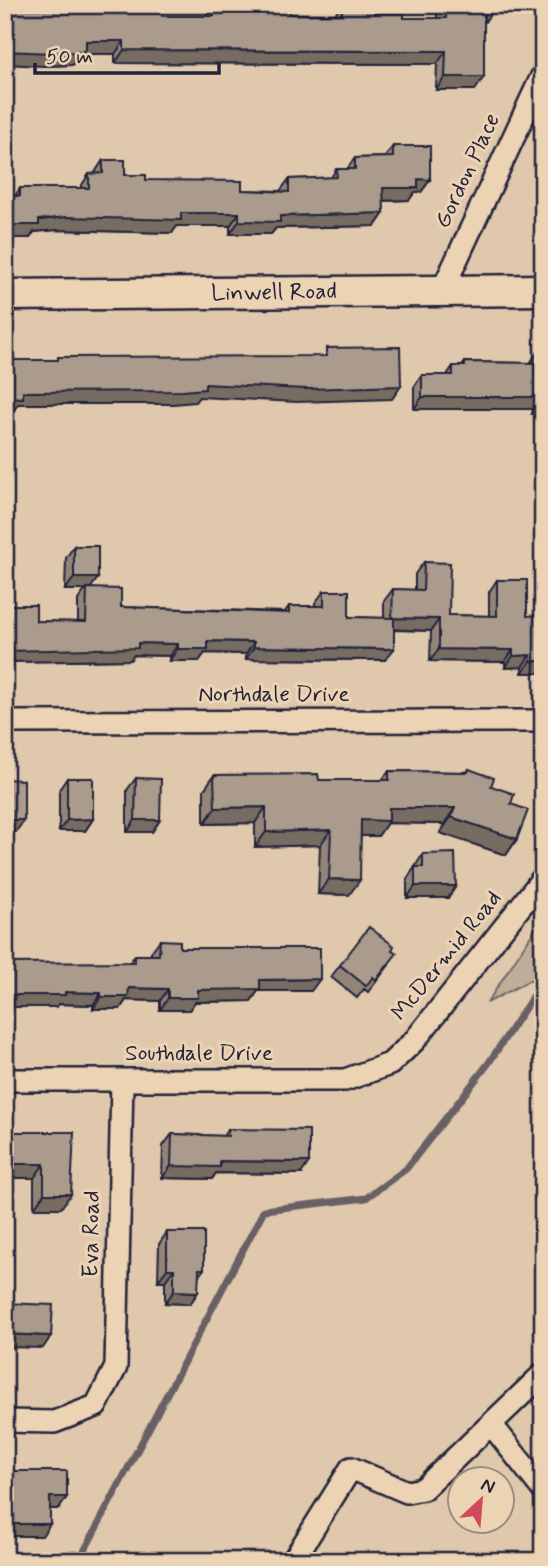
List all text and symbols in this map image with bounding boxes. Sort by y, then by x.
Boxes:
scale bar [35,32,219,76]
text: 50 m [46,43,93,71]
street label: Gordon Place [428,109,508,233]
street label: Linwell Road [211,277,337,309]
street label: Northdale Drive [198,680,350,710]
street label: McDermid Road [385,885,509,1027]
street label: Southdale Drive [125,1039,273,1069]
street label: Eva Road [76,1190,108,1278]
north arrow [447,1464,516,1534]
text: N [477,1472,499,1500]

